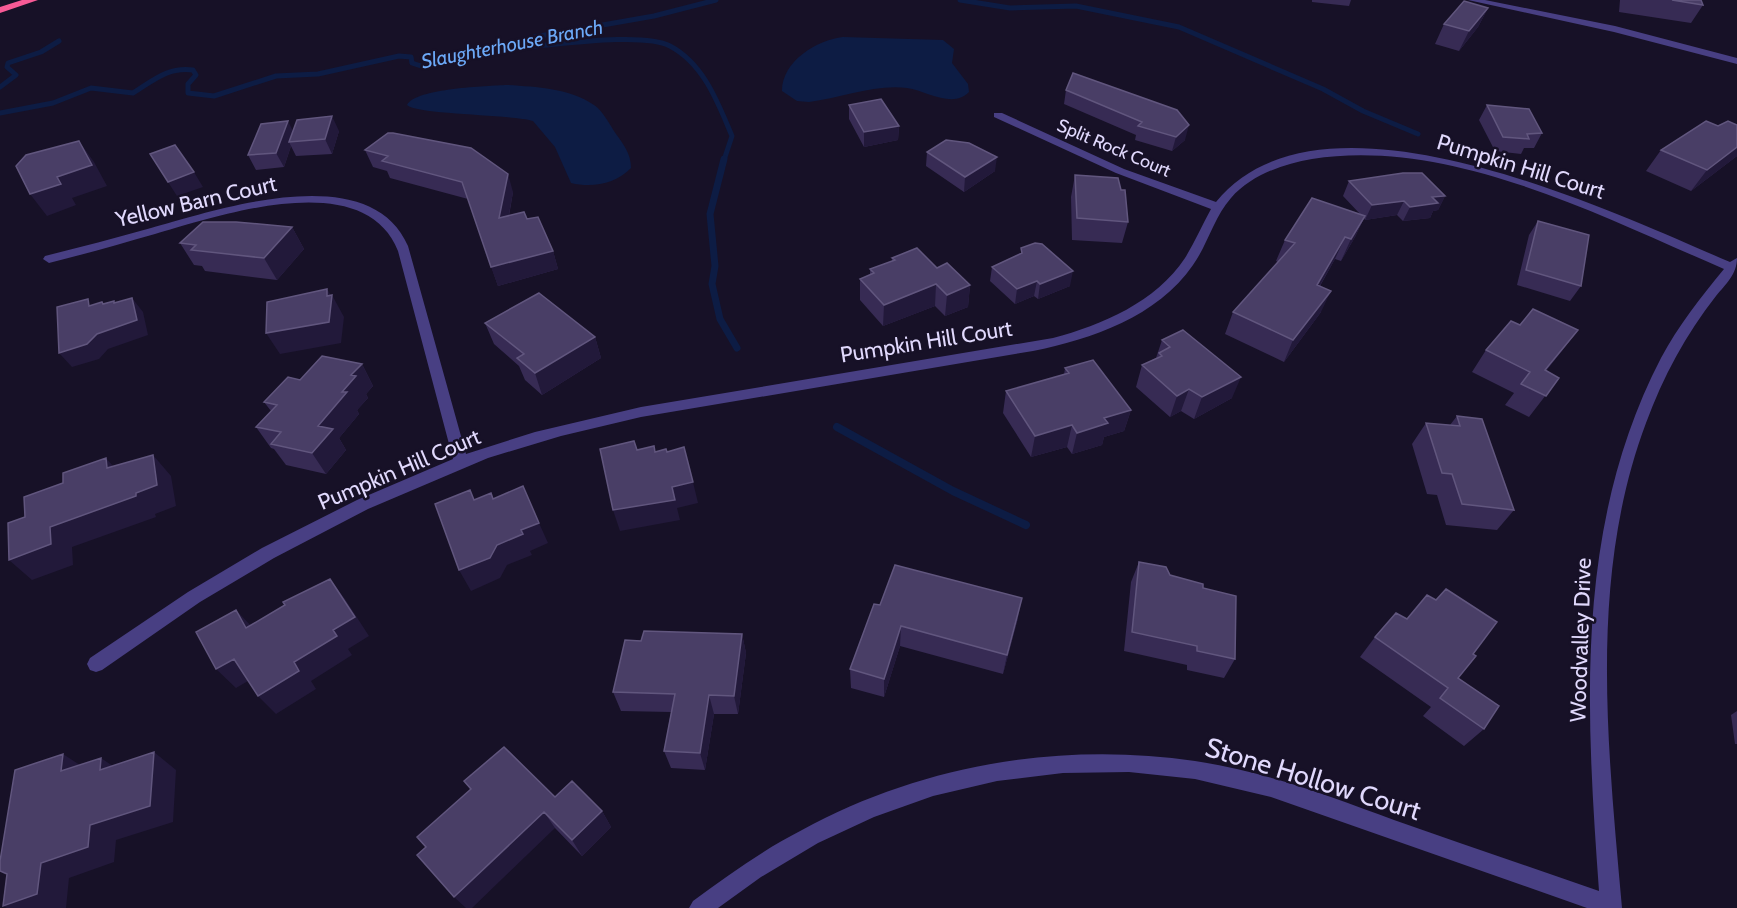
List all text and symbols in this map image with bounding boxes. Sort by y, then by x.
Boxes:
water label: Slaughterhouse Branch [419,15,605,73]
street label: Split Rock Court [1054,114,1174,182]
street label: Pumpkin Hill Court [1434,128,1608,205]
street label: Yellow Barn Court [112,170,280,233]
street label: Pumpkin Hill Court [838,314,1015,368]
street label: Pumpkin Hill Court [314,423,485,516]
street label: Woodvalley Drive [1564,557,1597,723]
street label: Stone Hollow Court [1201,730,1425,827]

